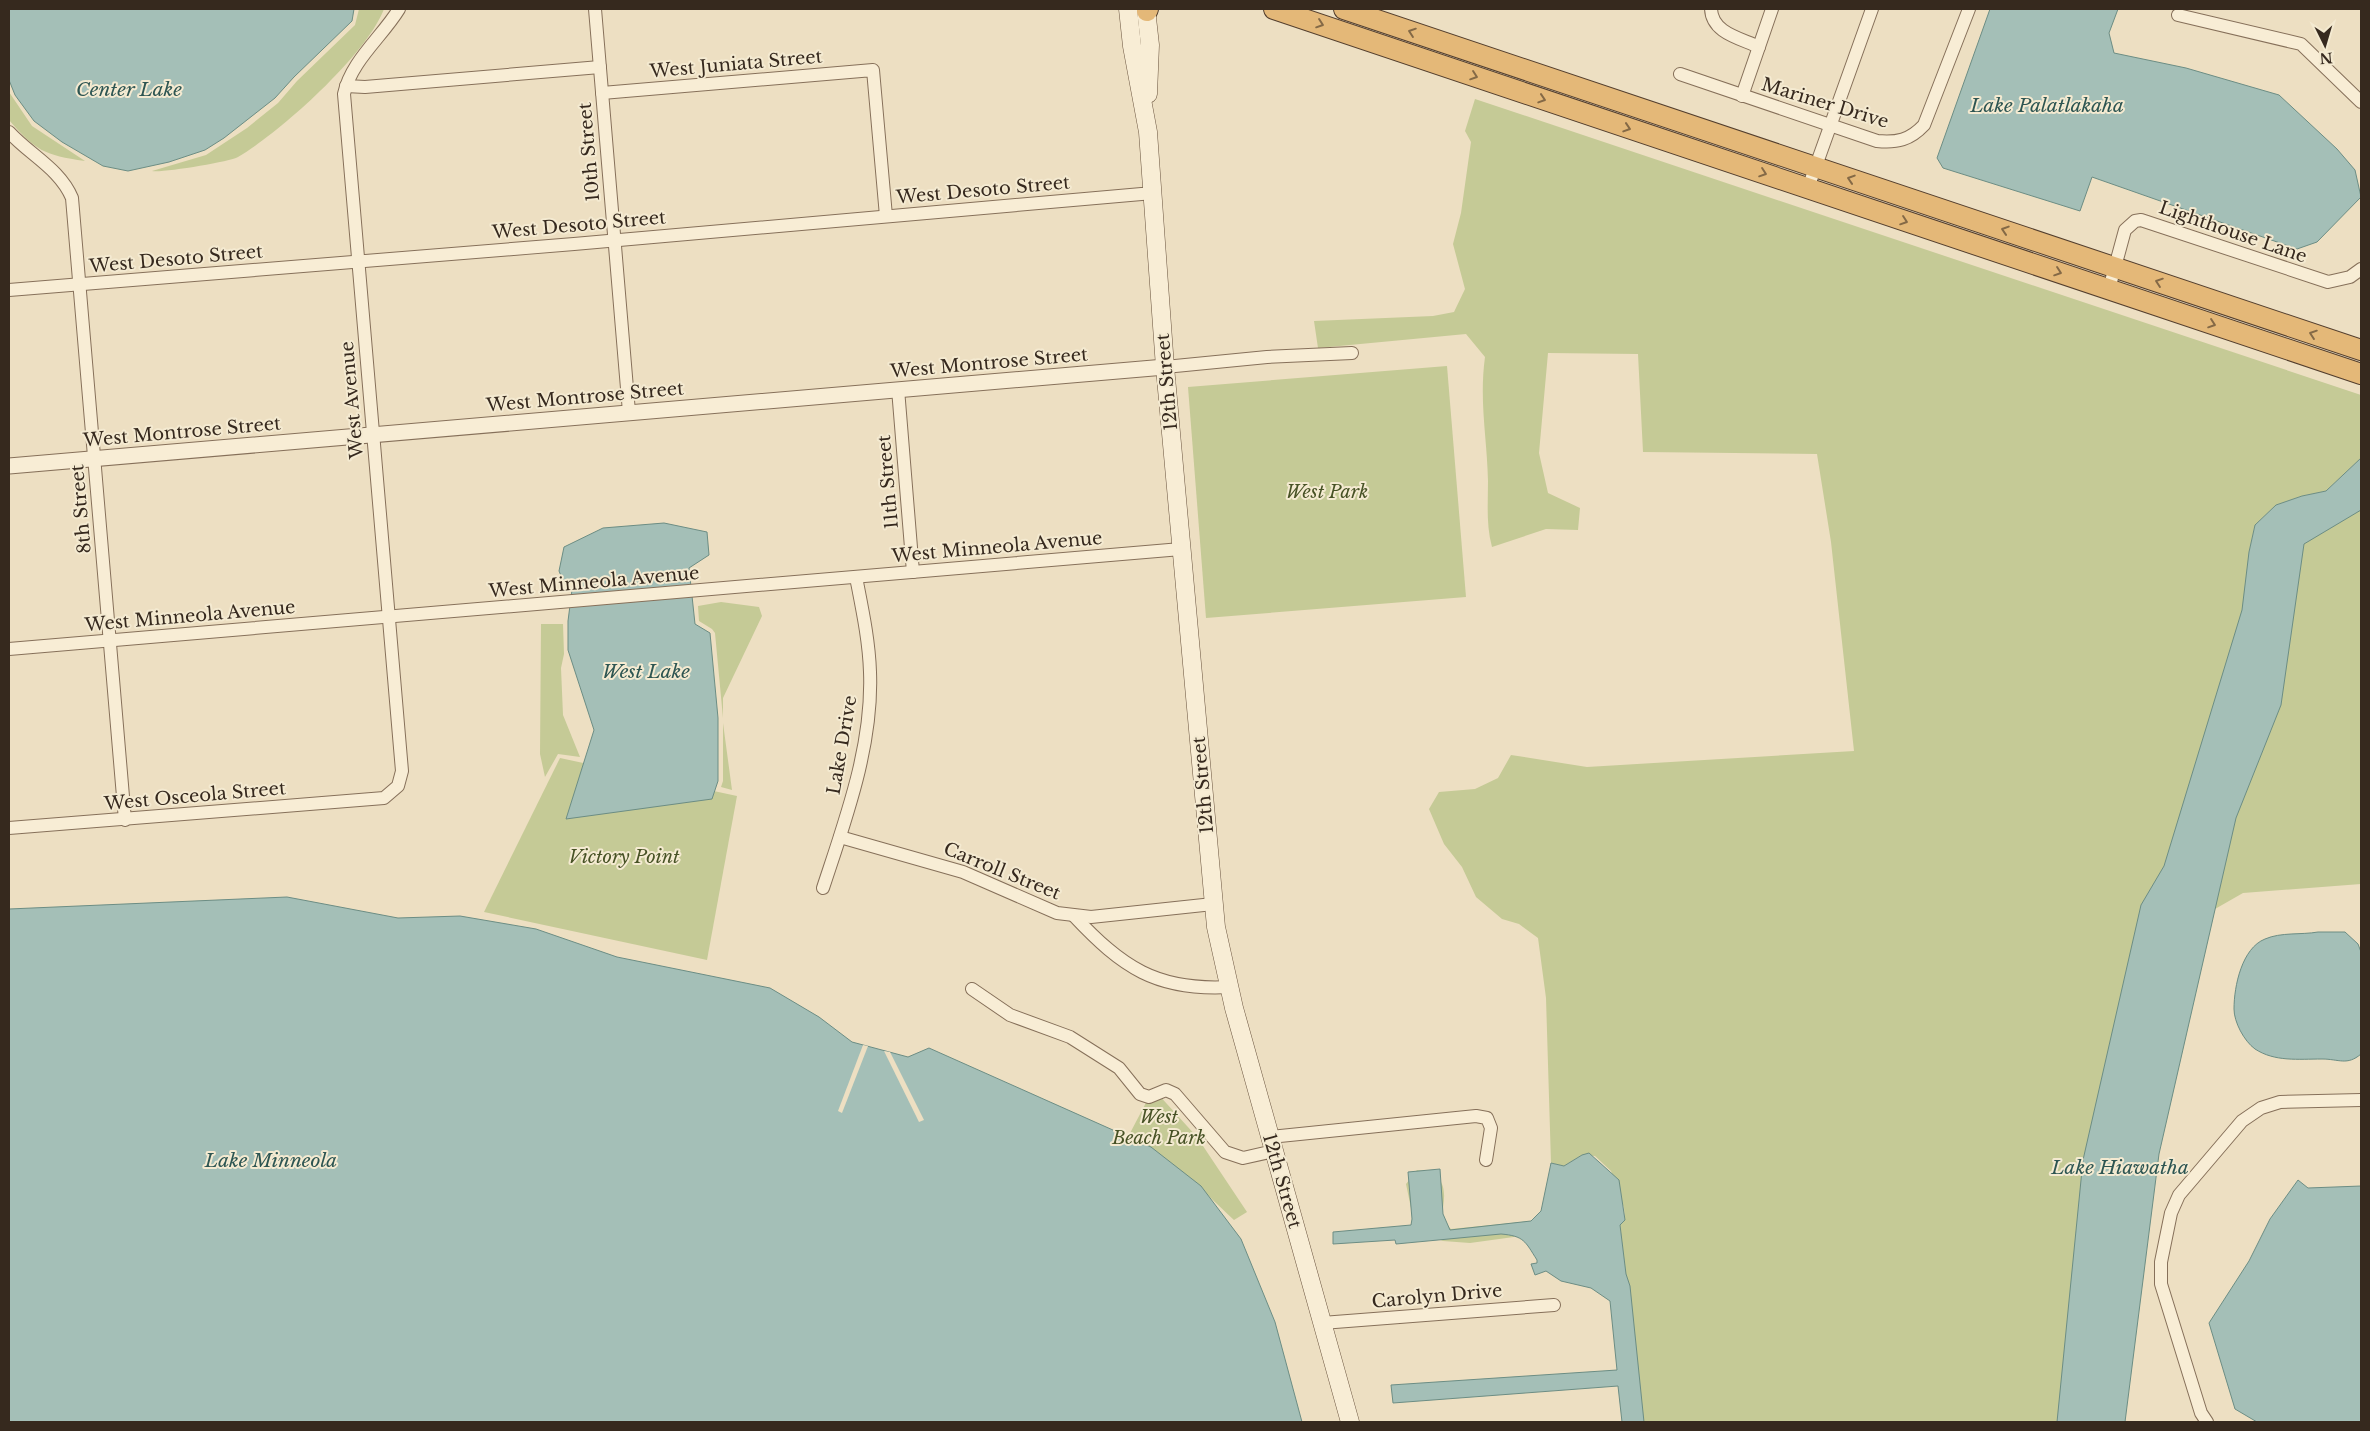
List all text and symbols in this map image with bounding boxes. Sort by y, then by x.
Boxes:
one-way arrow [1315,19,1324,29]
north arrow [2300,20,2350,70]
one-way arrow [1409,27,1417,37]
street label: West Juniata Street [648,45,824,83]
text: N [2319,48,2333,67]
one-way arrow [1469,71,1477,81]
street label: Mariner Drive [1759,73,1891,133]
water label: Center Lake [76,78,182,101]
one-way arrow [1537,93,1546,103]
water label: Lake Palatlakaha [1969,94,2124,117]
street label: 10th Street [574,101,604,202]
one-way arrow [1622,122,1631,132]
one-way arrow [1758,168,1767,178]
street label: West Desoto Street [894,171,1071,209]
one-way arrow [1848,175,1856,185]
street label: Lighthouse Lane [2156,196,2310,268]
street label: West Desoto Street [490,206,667,244]
one-way arrow [1900,215,1908,225]
one-way arrow [2002,226,2010,236]
street label: West Desoto Street [87,240,264,278]
one-way arrow [2054,266,2062,276]
one-way arrow [2156,278,2164,288]
one-way arrow [2208,318,2216,328]
one-way arrow [2310,330,2318,340]
street label: 12th Street [1152,332,1182,432]
street label: West Avenue [336,340,368,461]
street label: West Montrose Street [888,343,1089,383]
street label: West Montrose Street [484,377,685,417]
street label: West Montrose Street [81,412,282,452]
street label: 11th Street [873,434,903,530]
street label: 8th Street [66,463,96,554]
park label: West Park [1286,481,1368,503]
street label: West Minneola Avenue [890,527,1103,567]
street label: West Minneola Avenue [487,562,700,602]
street label: West Minneola Avenue [83,596,296,636]
water label: West Lake [602,660,690,683]
street label: Lake Drive [822,694,862,796]
street label: 12th Street [1188,735,1218,835]
street label: West Osceola Street [102,777,287,815]
street label: Carroll Street [940,838,1064,905]
park label: Victory Point [568,846,680,868]
park label: West Beach Park [1111,1106,1206,1149]
street label: 12th Street [1258,1131,1306,1231]
water label: Lake Minneola [204,1149,337,1172]
water label: Lake Hiawatha [2050,1156,2189,1179]
street label: Carolyn Drive [1371,1279,1503,1313]

